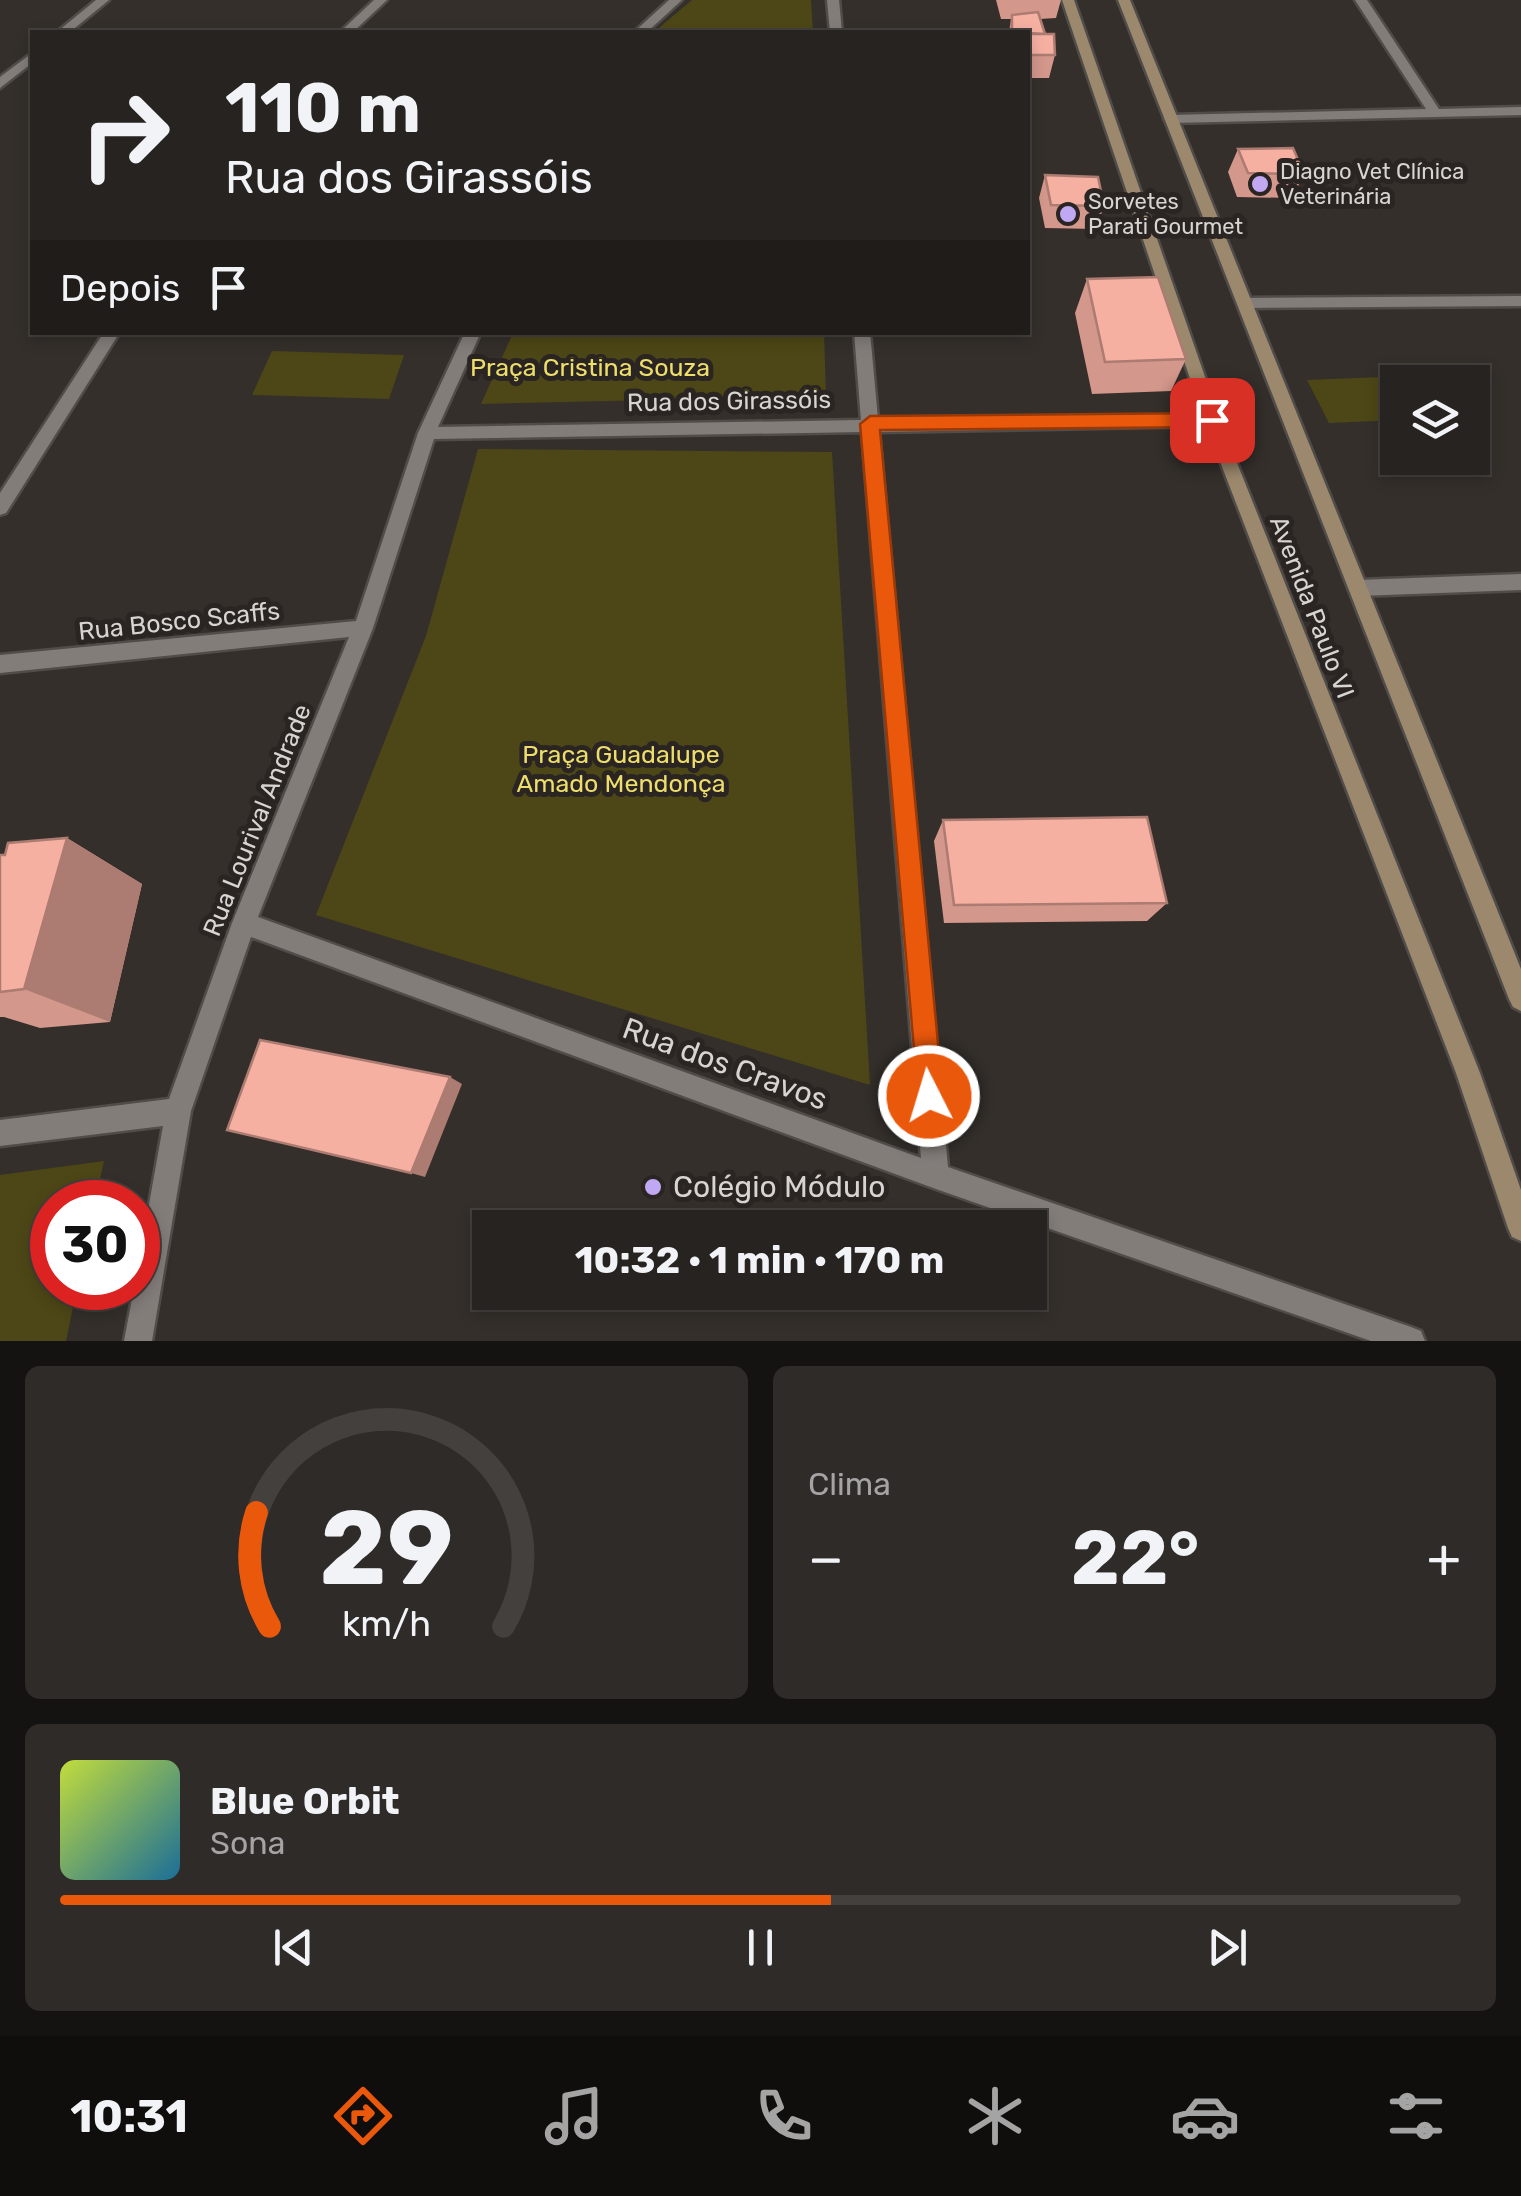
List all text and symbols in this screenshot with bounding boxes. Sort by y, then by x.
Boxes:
text: 110 m [225,67,421,150]
icon: right [60,70,190,200]
text: Rua dos Girassóis [225,151,593,204]
place label: Diagno Vet Clínica Veterinária [1280,158,1464,210]
marker: Diagno Vet Clínica Veterinária [1249,173,1271,195]
place label: Sorvetes Parati Gourmet [1088,188,1244,240]
marker: Sorvetes Parati Gourmet [1057,203,1079,225]
icon: arrive [201,260,256,315]
text: Depois [60,265,181,311]
park label: Praça Cristina Souza [470,353,710,382]
map controls [1380,365,1490,475]
button: layers [1380,365,1490,475]
pin [1170,378,1255,463]
street label: Rua dos Girassóis [627,385,831,417]
icon: arrive [1185,393,1240,448]
street label: Avenida Paulo VI [1264,512,1360,702]
street label: Rua Bosco Scaffs [77,596,281,646]
street label: Rua Lourival Andrade [197,700,317,940]
park label: Praça Guadalupe Amado Mendonça [516,740,726,798]
street label: Rua dos Cravos [618,1010,832,1118]
position arrow [877,1044,981,1148]
place label: Colégio Módulo [673,1169,886,1205]
marker: Colégio Módulo [642,1176,664,1198]
speed limit sign: 30 [30,1180,160,1310]
text: 10:32 · 1 min · 170 m [575,1237,944,1283]
text: Clima [808,1465,891,1503]
text: 29 [319,1487,454,1610]
text: 22° [1071,1514,1199,1603]
text: − [808,1526,844,1591]
text: + [1427,1526,1461,1591]
text: km/h [342,1603,431,1645]
text: Blue Orbit [210,1778,400,1824]
text: Sona [210,1824,285,1862]
icon: previous [266,1920,321,1975]
icon: pause [733,1920,788,1975]
icon: next [1200,1920,1255,1975]
icon: directions [328,2081,398,2151]
icon: music [539,2081,609,2151]
icon: phone [749,2081,819,2151]
icon: climate [960,2081,1030,2151]
icon: car [1170,2081,1240,2151]
icon: filters [1381,2081,1451,2151]
text: 10:31 [70,2090,188,2143]

